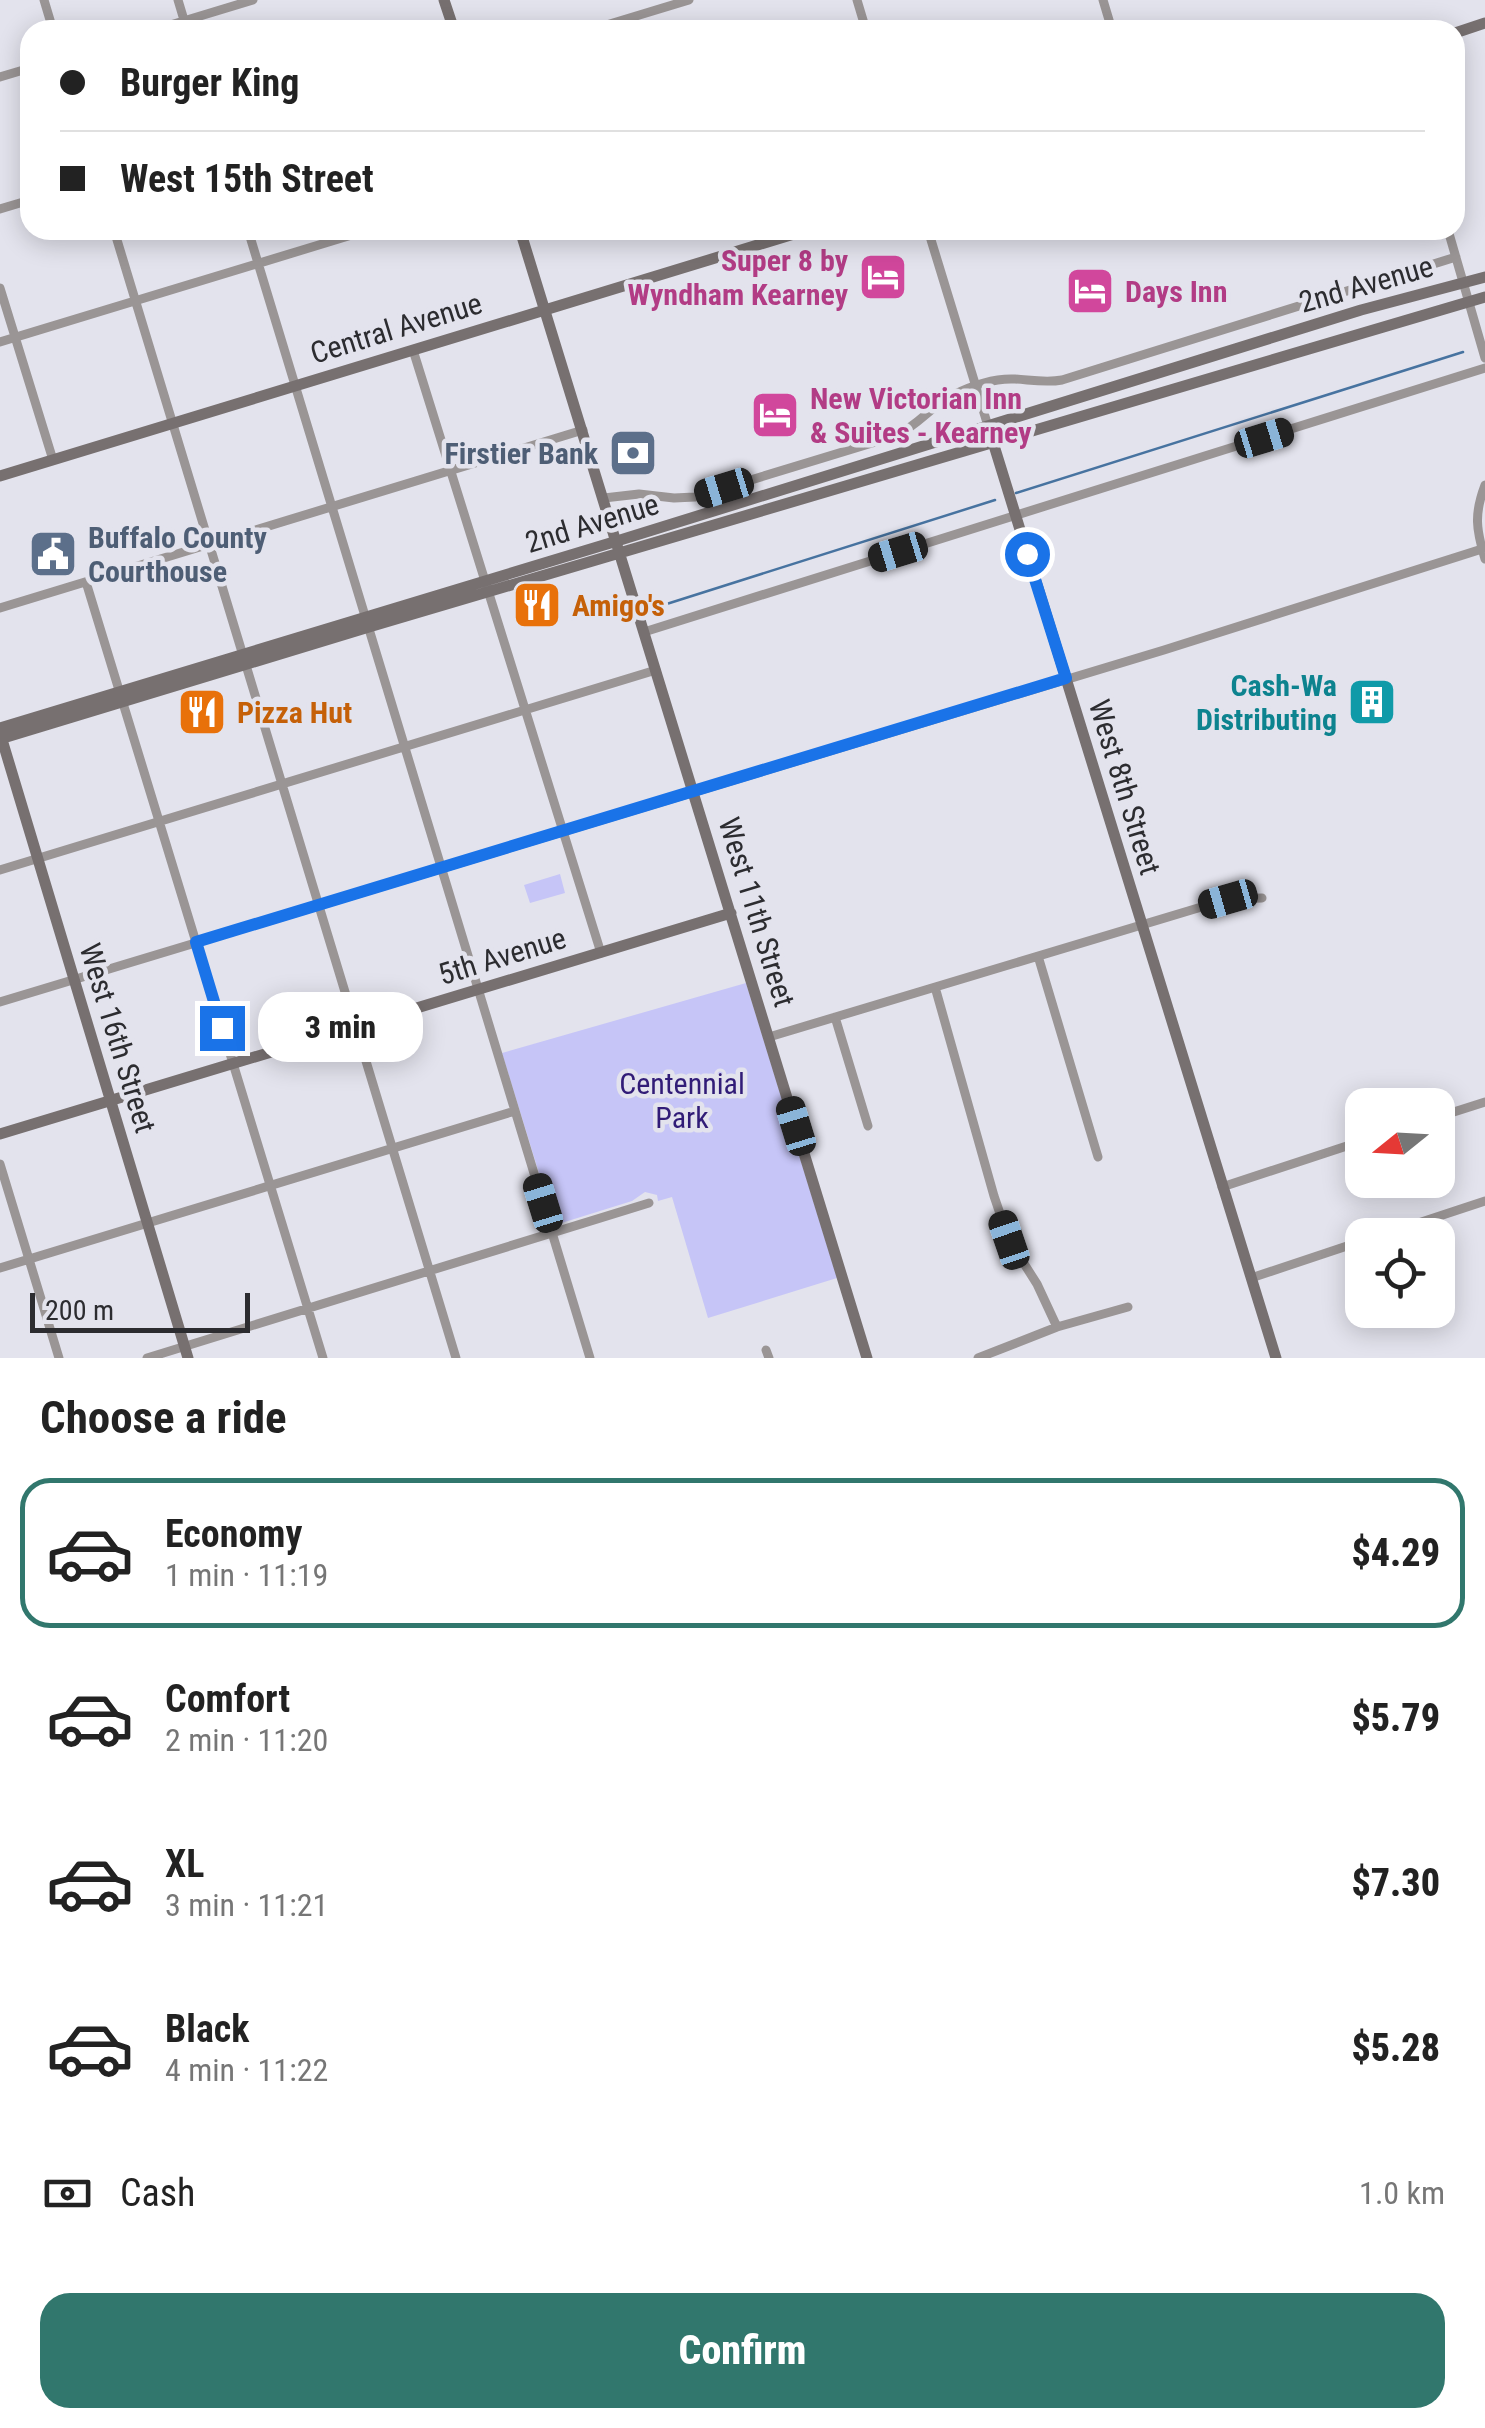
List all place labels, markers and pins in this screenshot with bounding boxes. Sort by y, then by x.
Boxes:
place label: Super 8 by Wyndham Kearney [628,243,849,312]
hotel icon: Super 8 by Wyndham Kearney [857,251,909,303]
hotel icon: Days Inn [1064,265,1116,317]
place label: Days Inn [1125,274,1227,309]
place label: New Victorian Inn & Suites - Kearney [810,381,1032,450]
hotel icon: New Victorian Inn & Suites - Kearney [749,389,801,441]
bank icon: Firstier Bank [607,427,659,479]
place label: Firstier Bank [445,436,599,471]
place label: Buffalo County Courthouse [88,520,268,589]
public building icon: Buffalo County Courthouse [27,528,79,580]
restaurant icon: Amigo's [511,579,563,631]
place label: Amigo's [572,588,665,623]
place label: Cash-Wa Distributing [1196,668,1337,737]
building icon: Cash-Wa Distributing [1346,676,1398,728]
restaurant icon: Pizza Hut [176,686,228,738]
place label: Pizza Hut [237,695,352,730]

